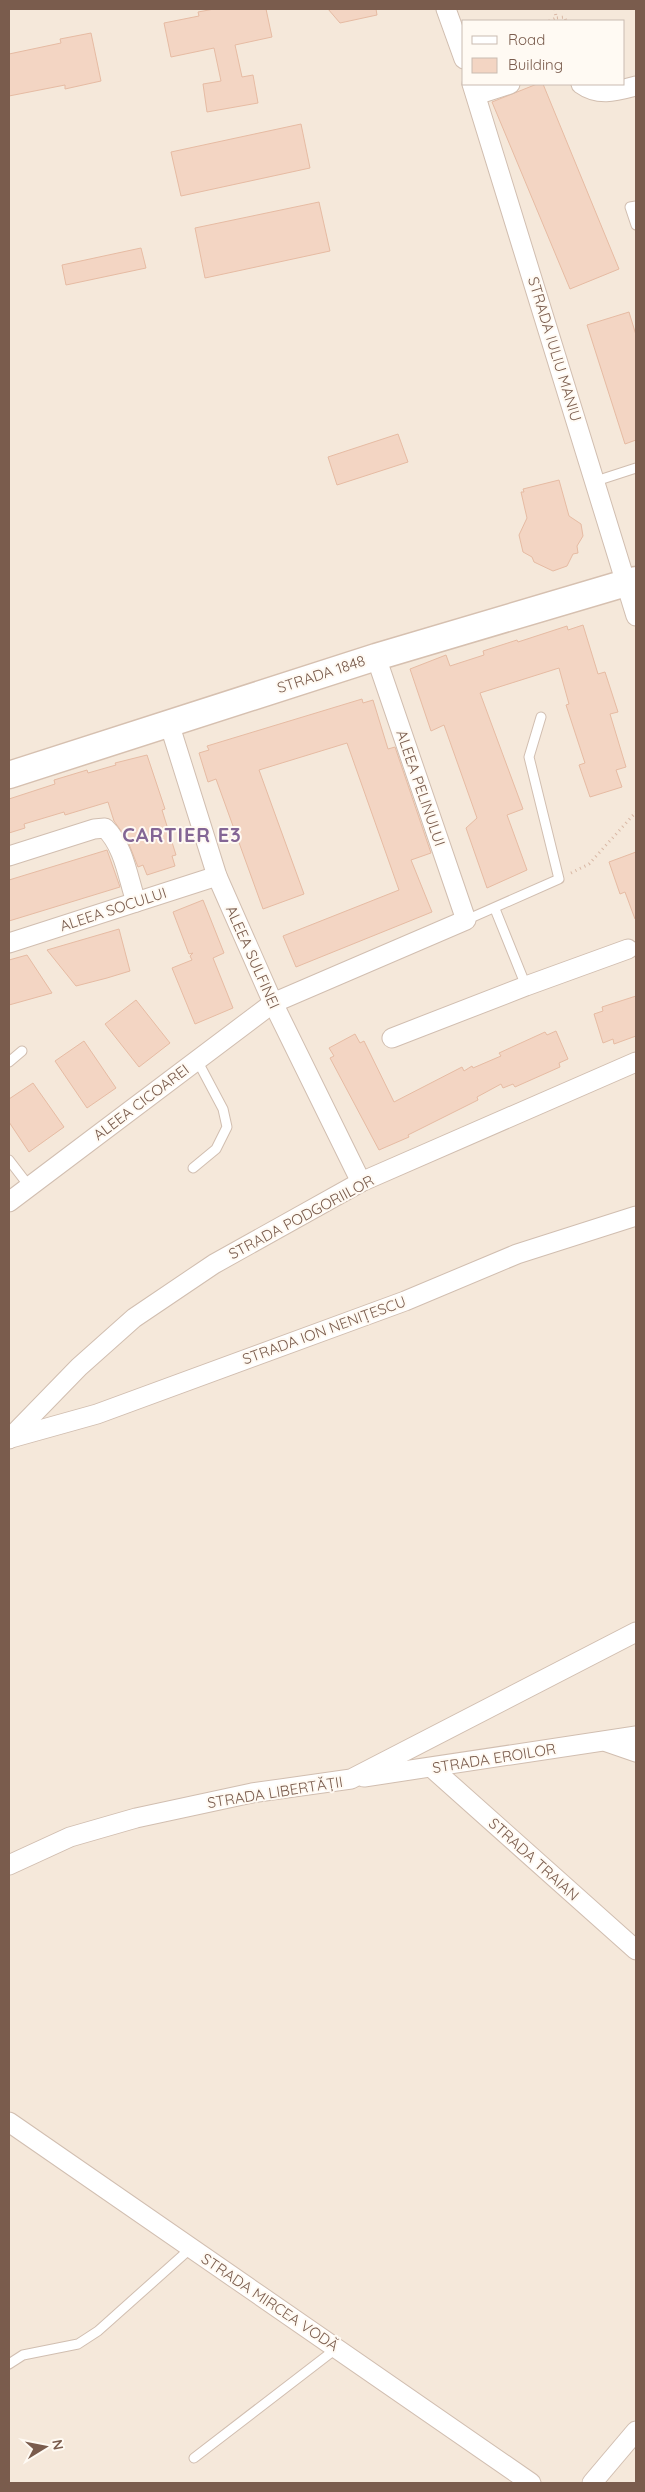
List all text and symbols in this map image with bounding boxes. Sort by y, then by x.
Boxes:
legend [462,20,625,85]
text: Road [508,30,545,49]
text: Building [508,55,563,74]
street label: STRADA IULIU MANIU [524,274,586,424]
street label: STRADA 1848 [275,651,367,697]
street label: ALEEA PELINULUI [392,727,450,849]
district label: CARTIER E3 [122,822,242,847]
street label: ALEEA SOCULUI [57,883,169,935]
street label: ALEEA SULFINEI [222,902,284,1012]
street label: ALEEA CICOAREI [89,1060,193,1144]
street label: STRADA PODGORIILOR [225,1171,377,1263]
street label: STRADA ION NENIȚESCU [240,1292,408,1368]
street label: STRADA EROILOR [431,1739,557,1777]
street label: STRADA LIBERTĂȚII [206,1772,344,1812]
street label: STRADA TRAIAN [485,1813,583,1905]
street label: STRADA MIRCEA VODĂ [198,2249,343,2355]
north arrow [20,2422,70,2472]
text: N [48,2438,68,2451]

